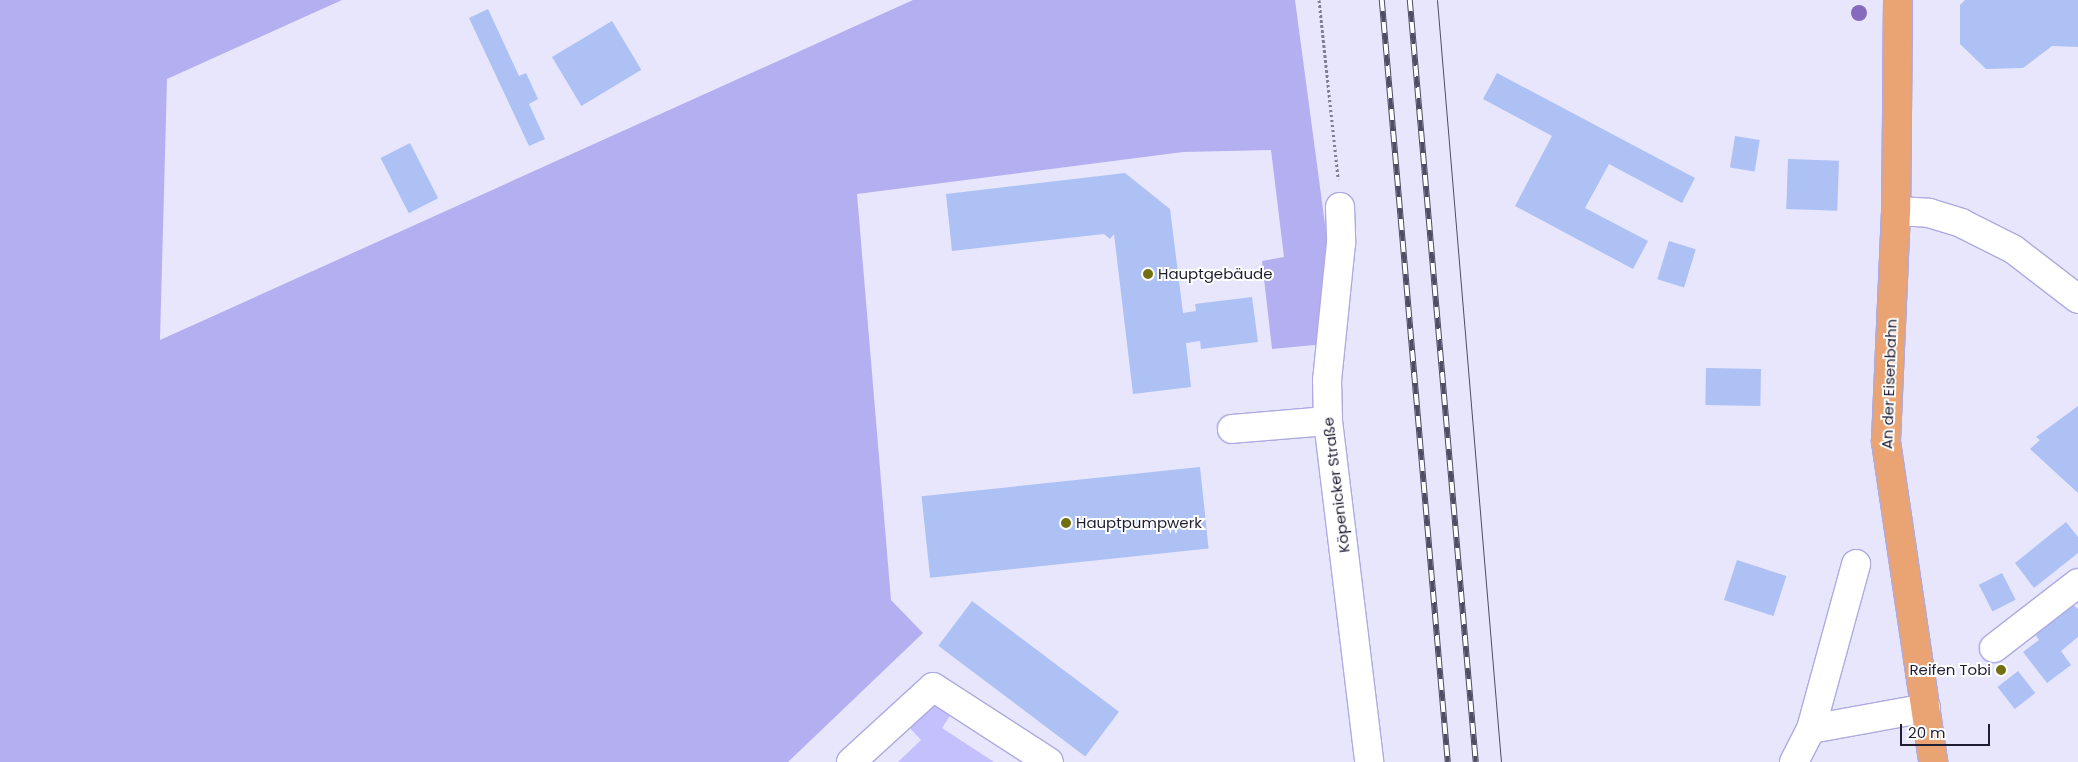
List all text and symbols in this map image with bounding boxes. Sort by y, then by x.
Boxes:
place label: Hauptgebäude [1158,265,1272,283]
marker: Hauptgebäude [1142,268,1154,280]
street label: An der Eisenbahn [1878,319,1900,449]
street label: Köpenicker Straße [1319,416,1353,554]
place label: Hauptpumpwerk [1076,514,1202,532]
marker: Hauptpumpwerk [1060,517,1072,529]
place label: Reifen Tobi [1910,661,1991,679]
marker: Reifen Tobi [1995,664,2007,676]
scale bar [1903,714,1993,746]
text: 20 m [1908,722,1946,743]

